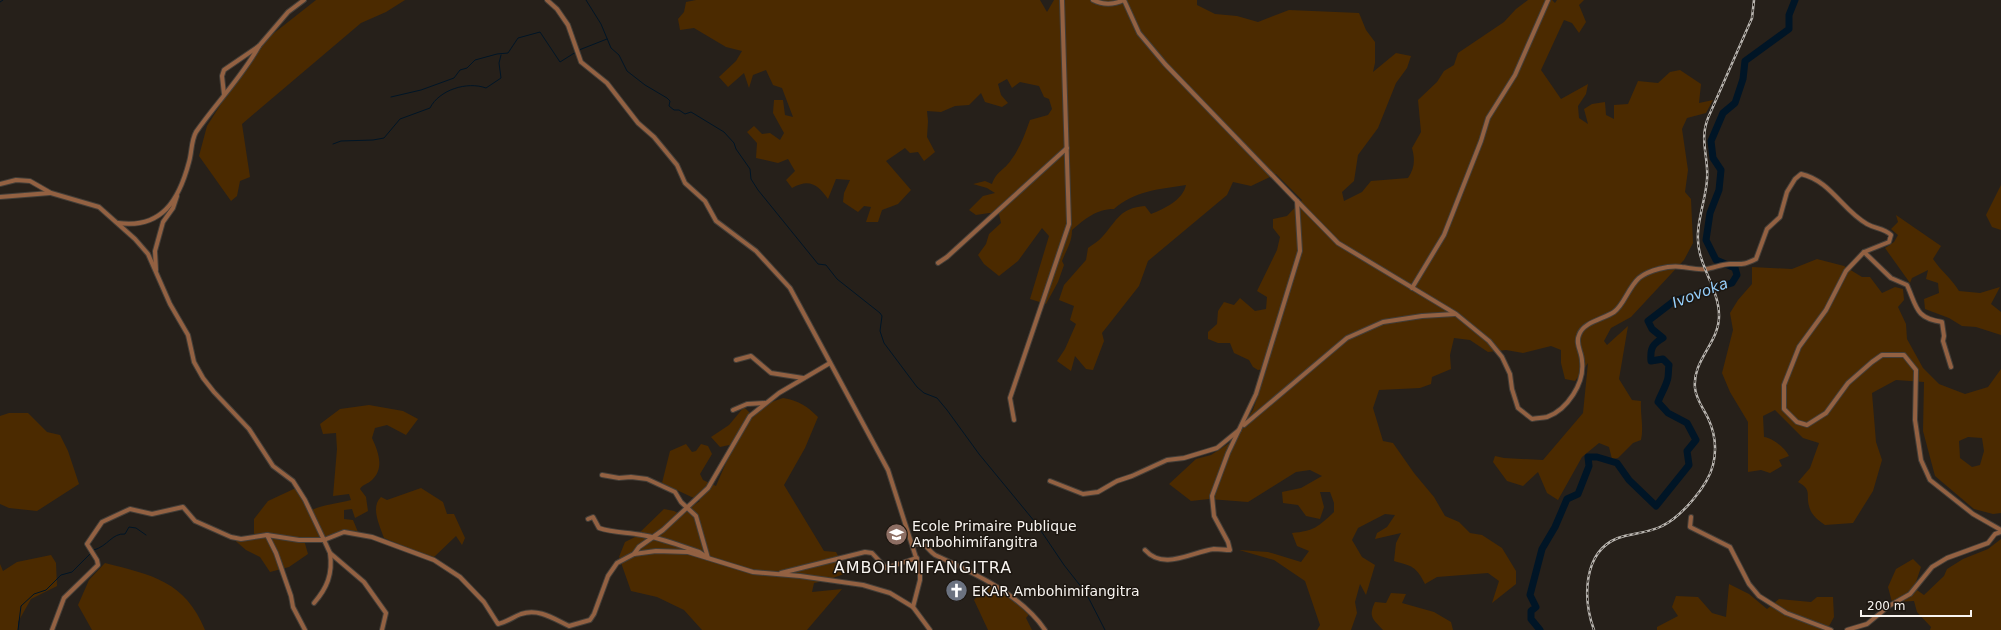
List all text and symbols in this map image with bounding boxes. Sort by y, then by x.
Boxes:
water label: Ivovoka [1670,274,1730,312]
place label: Ecole Primaire Publique Ambohimifangitra [912,518,1077,550]
school or university icon: Ecole Primaire Publique Ambohimifangitra [884,521,910,547]
district label: AMBOHIMIFANGITRA [834,558,1012,577]
church icon: EKAR Ambohimifangitra [943,578,969,604]
place label: EKAR Ambohimifangitra [972,583,1139,599]
scale bar [1861,592,1971,618]
text: 200 m [1867,599,1905,613]

